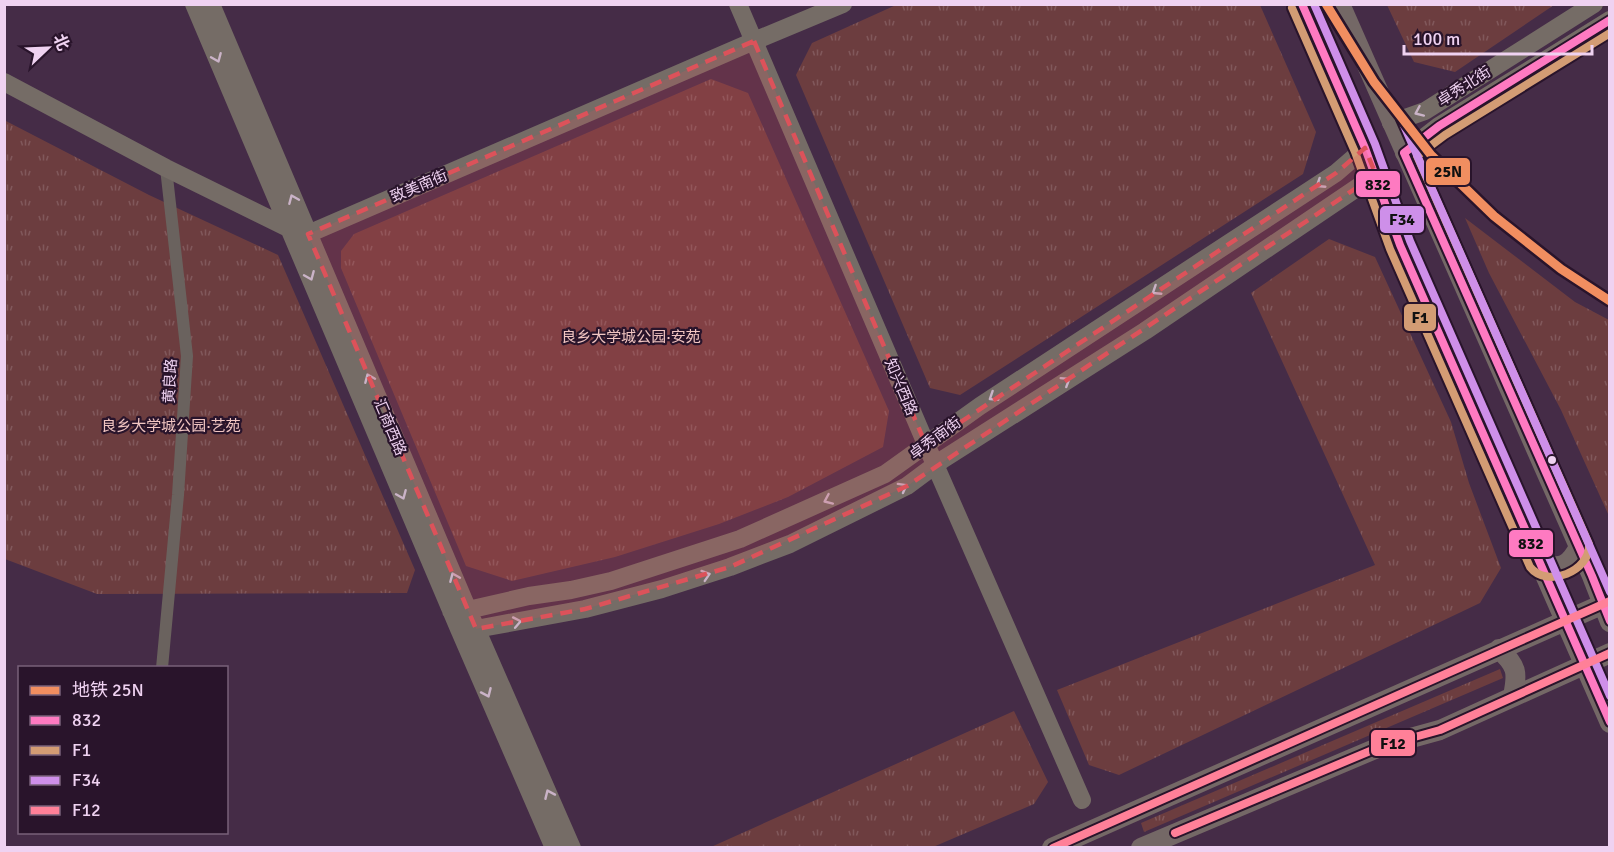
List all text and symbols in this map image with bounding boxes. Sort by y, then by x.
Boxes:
north arrow [18,18,78,78]
scale bar [1404,18,1592,56]
text: 100 m [1413,28,1460,50]
text: 北 [49,31,73,54]
one-way arrow [210,52,222,63]
street label: 卓秀北街 [1434,62,1494,110]
one-way arrow [1415,105,1426,117]
line badge: 25N [1425,157,1471,186]
text: 25N [1434,162,1462,182]
street label: 致美南街 [388,166,450,206]
line badge: 832 [1355,170,1401,198]
text: 832 [1365,175,1391,195]
one-way arrow [1316,177,1326,189]
one-way arrow [288,194,300,205]
line badge: F34 [1379,205,1425,234]
text: F34 [1389,210,1415,230]
one-way arrow [303,270,315,281]
one-way arrow [1152,284,1163,295]
line badge: F1 [1403,303,1437,332]
text: F1 [1411,308,1429,328]
park label: 良乡大学城公园·安苑 [561,328,701,346]
street label: 知兴西路 [881,356,921,418]
street label: 黄良路 [160,358,180,404]
one-way arrow [364,373,376,384]
one-way arrow [1060,376,1070,388]
one-way arrow [989,390,999,402]
street label: 汇商西路 [370,396,410,458]
street label: 卓秀南街 [905,413,965,463]
park label: 良乡大学城公园·艺苑 [101,417,241,435]
unlabelled marker [1546,454,1558,466]
one-way arrow [897,483,907,494]
one-way arrow [395,488,407,499]
one-way arrow [823,492,834,504]
line badge: 832 [1508,529,1554,558]
text: 832 [1518,534,1544,554]
one-way arrow [700,570,711,582]
one-way arrow [449,572,461,583]
one-way arrow [512,616,521,628]
legend [18,666,228,834]
text: 地铁 25N [72,679,144,701]
one-way arrow [480,687,492,698]
text: 832 [72,709,101,731]
line badge: F12 [1370,729,1416,757]
text: F12 [1380,734,1406,754]
text: F1 [72,739,91,761]
text: F34 [72,769,101,791]
one-way arrow [544,789,556,800]
text: F12 [72,799,101,821]

